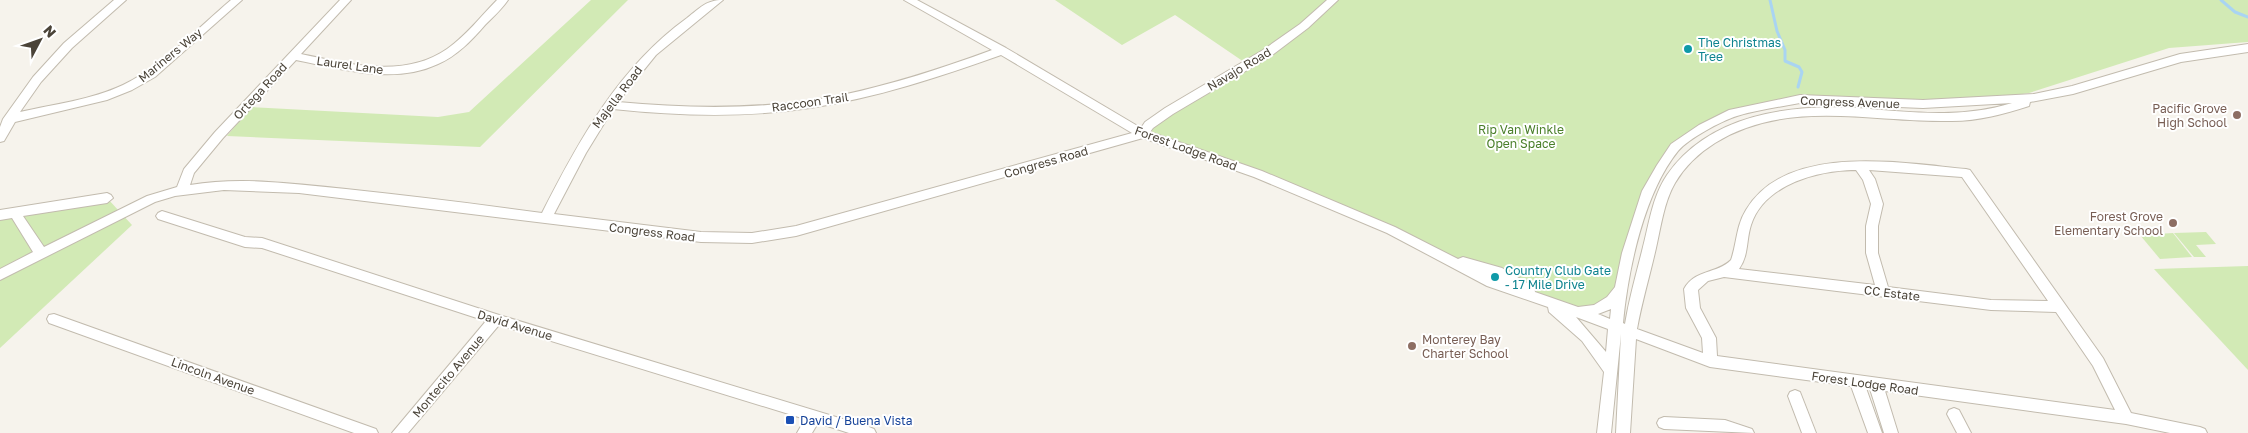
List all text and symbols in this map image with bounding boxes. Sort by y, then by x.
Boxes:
north arrow [15,15,65,65]
text: N [40,22,60,41]
street label: Mariners Way [135,25,205,85]
place label: The Christmas Tree [1698,35,1781,64]
marker: The Christmas Tree [1682,43,1694,55]
street label: Navajo Road [1204,44,1274,94]
street label: Laurel Lane [316,53,384,77]
street label: Ortega Road [230,60,290,122]
street label: Majella Road [589,63,645,131]
street label: Raccoon Trail [771,89,850,115]
street label: Congress Avenue [1800,93,1900,111]
place label: Pacific Grove High School [2152,101,2227,130]
marker: Pacific Grove High School [2231,109,2243,121]
street label: Forest Lodge Road [1133,122,1239,174]
park label: Rip Van Winkle Open Space [1478,122,1564,151]
street label: Congress Road [1002,143,1090,181]
place label: Forest Grove Elementary School [2054,209,2163,238]
marker: Forest Grove Elementary School [2167,217,2179,229]
street label: Congress Road [608,219,696,245]
place label: Country Club Gate - 17 Mile Drive [1505,263,1611,292]
marker: Country Club Gate - 17 Mile Drive [1489,271,1501,283]
street label: CC Estate [1863,282,1921,304]
street label: David Avenue [476,306,554,344]
street label: Montecito Avenue [409,331,487,421]
place label: Monterey Bay Charter School [1422,332,1509,361]
marker: Monterey Bay Charter School [1406,340,1418,352]
street label: Lincoln Avenue [169,354,257,398]
street label: Forest Lodge Road [1811,368,1919,398]
place label: David / Buena Vista [800,413,913,428]
marker: David / Buena Vista [784,414,796,426]

